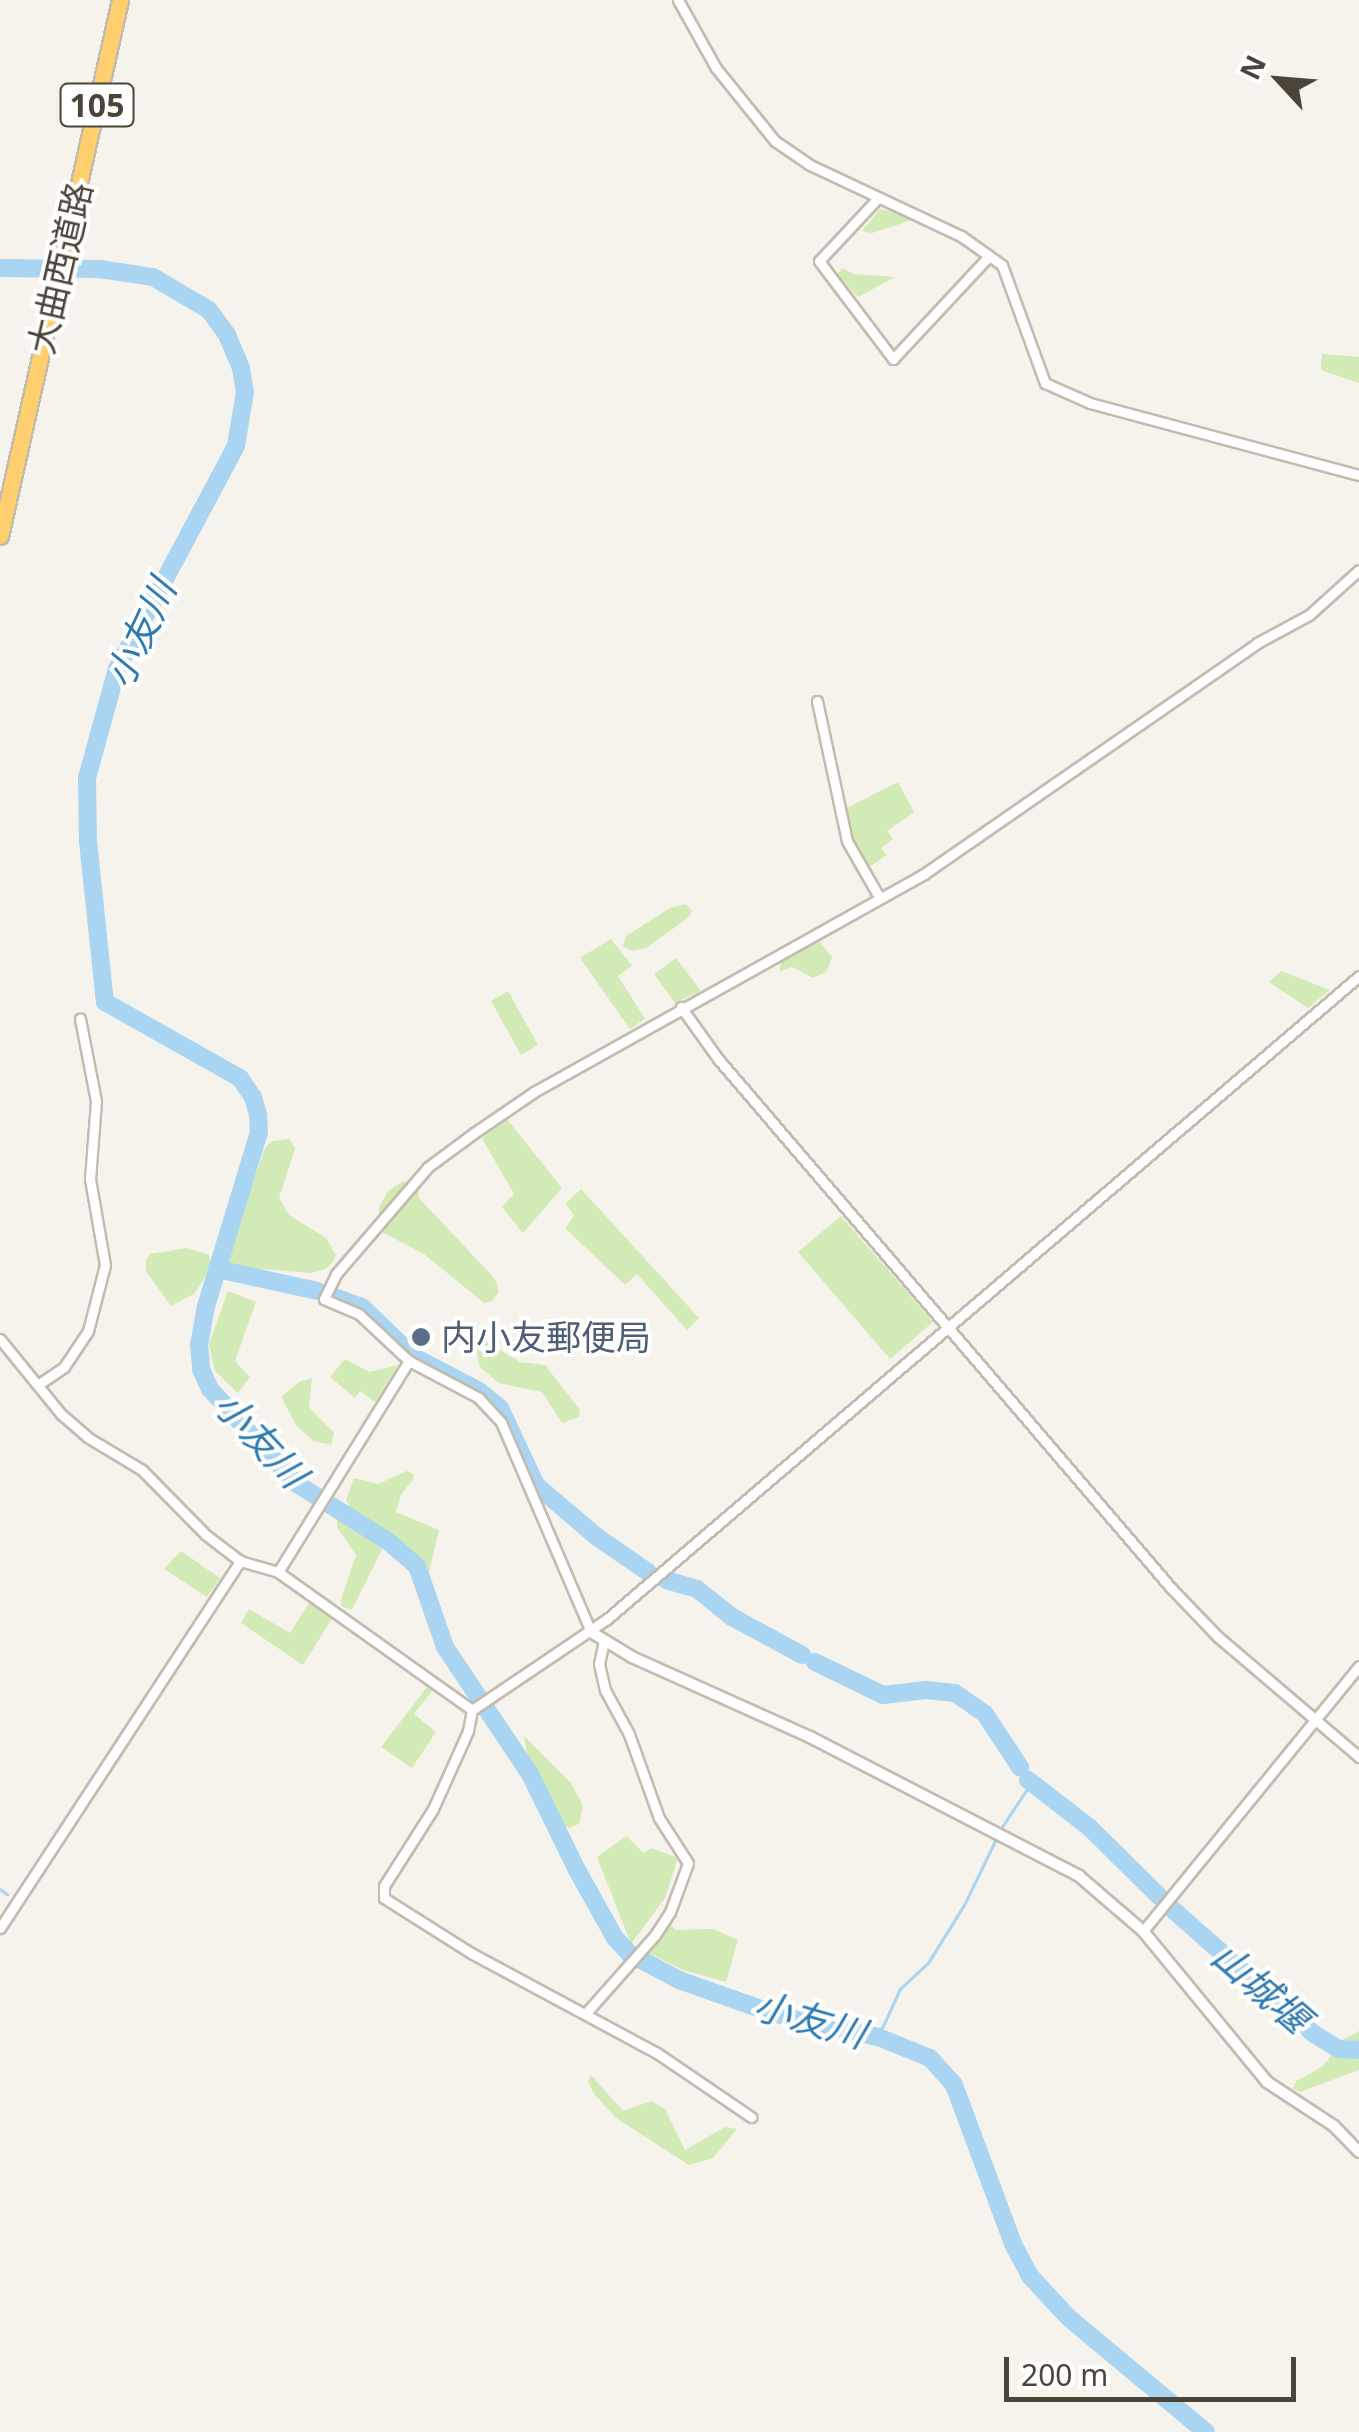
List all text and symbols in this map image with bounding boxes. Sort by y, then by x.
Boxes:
north arrow [1229,30,1329,130]
text: N [1230,48,1274,85]
road number: 105 [59,78,134,132]
street label: 大曲西道路 [20,178,100,358]
water label: 小友川 [95,572,185,694]
place label: 内小友郵便局 [441,1316,651,1358]
marker: 内小友郵便局 [410,1326,432,1348]
water label: 小友川 [205,1382,317,1496]
water label: 山城堰 [1203,1932,1319,2042]
water label: 小友川 [749,1981,871,2057]
scale bar [1009,2337,1302,2399]
text: 200 m [1021,2354,1108,2395]

